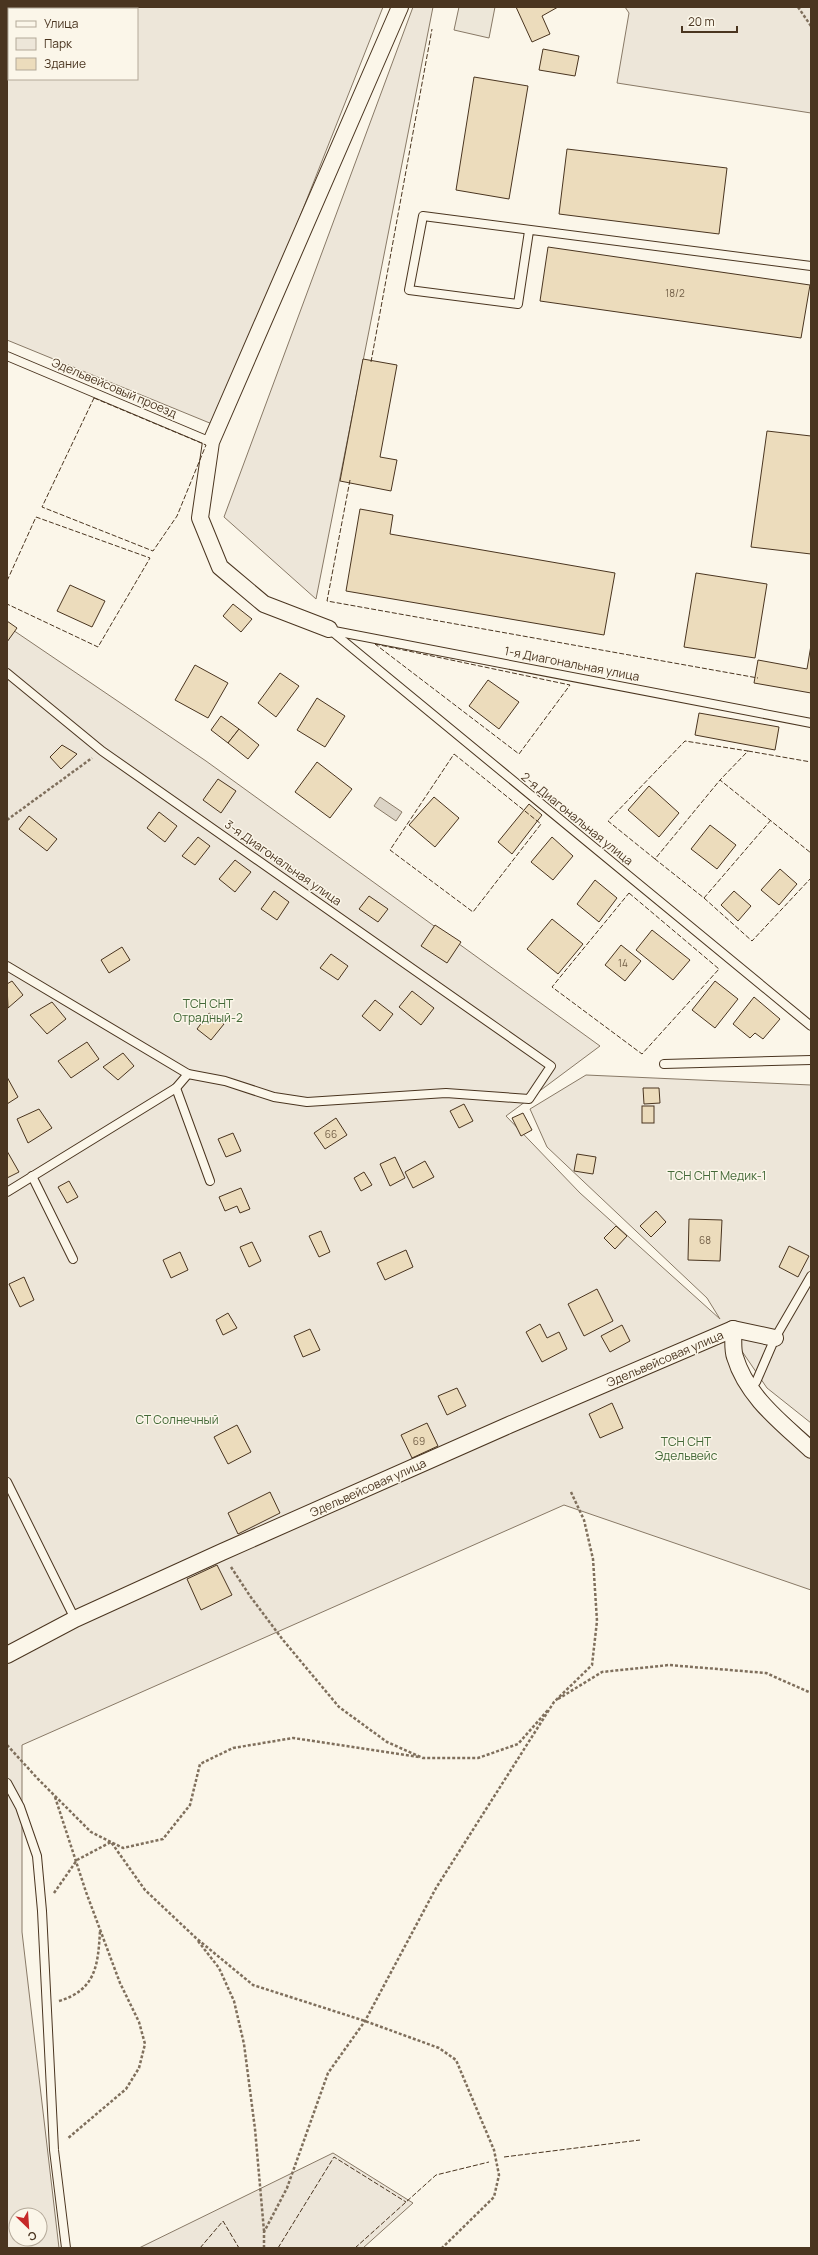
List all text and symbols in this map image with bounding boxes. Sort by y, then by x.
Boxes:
legend [8,8,138,80]
scale bar [682,8,737,34]
text: 20 m [688,13,715,30]
text: Улица [44,15,78,32]
text: Парк [44,35,73,52]
text: Здание [44,55,86,72]
house number: 18/2 [665,286,685,300]
street label: Эдельвейсовый проезд [49,353,179,422]
street label: 1-я Диагональная улица [503,642,641,685]
street label: 2-я Диагональная улица [518,768,637,869]
street label: 3-я Диагональная улица [221,816,345,909]
house number: 14 [618,956,628,970]
park label: ТСН СНТ Отрадный-2 [173,995,243,1026]
house number: 66 [325,1127,337,1141]
park label: ТСН СНТ Медик-1 [668,1167,766,1184]
house number: 68 [699,1233,711,1247]
street label: Эдельвейсовая улица [604,1326,726,1391]
park label: СТ Солнечный [136,1411,218,1428]
park label: ТСН СНТ Эдельвейс [655,1433,718,1464]
house number: 69 [413,1434,425,1448]
street label: Эдельвейсовая улица [307,1454,429,1521]
north arrow [8,2207,48,2247]
text: С [26,2228,39,2245]

